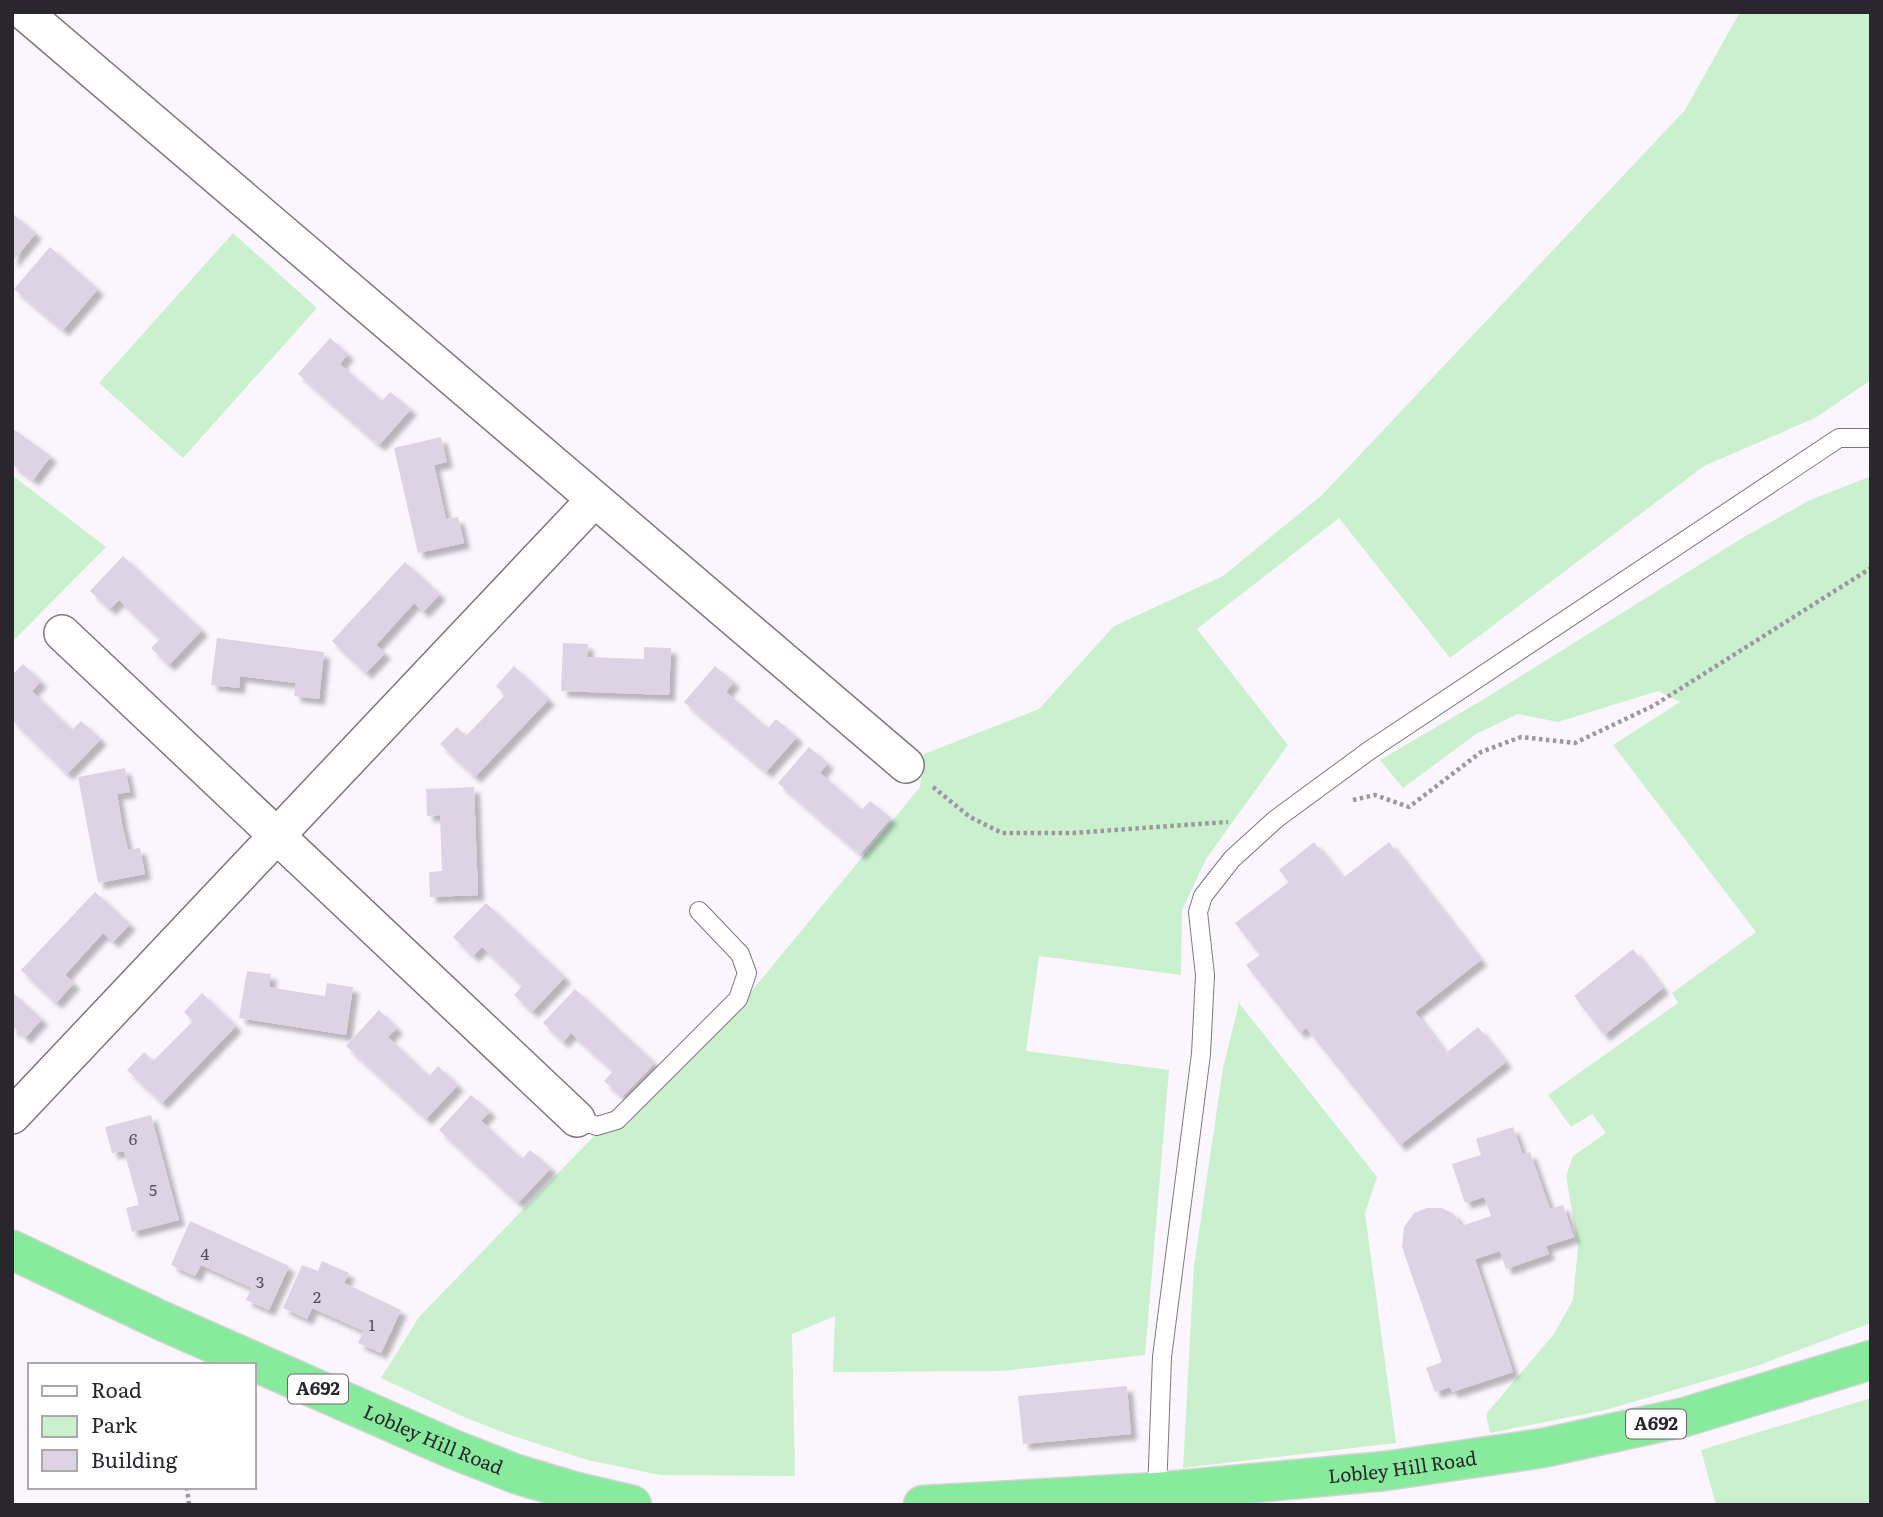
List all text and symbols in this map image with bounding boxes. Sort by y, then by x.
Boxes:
house number: 6 [129,1126,138,1150]
house number: 5 [149,1177,157,1201]
house number: 4 [201,1241,210,1265]
house number: 3 [256,1269,264,1293]
house number: 2 [313,1284,321,1308]
house number: 1 [369,1312,376,1336]
legend [28,1363,256,1489]
text: Road [91,1373,142,1404]
road number: A692 [288,1374,348,1404]
street label: Lobley Hill Road [359,1397,508,1481]
text: Park [91,1408,137,1439]
road number: A692 [1626,1409,1686,1438]
text: Building [91,1443,178,1474]
street label: Lobley Hill Road [1327,1443,1479,1489]

